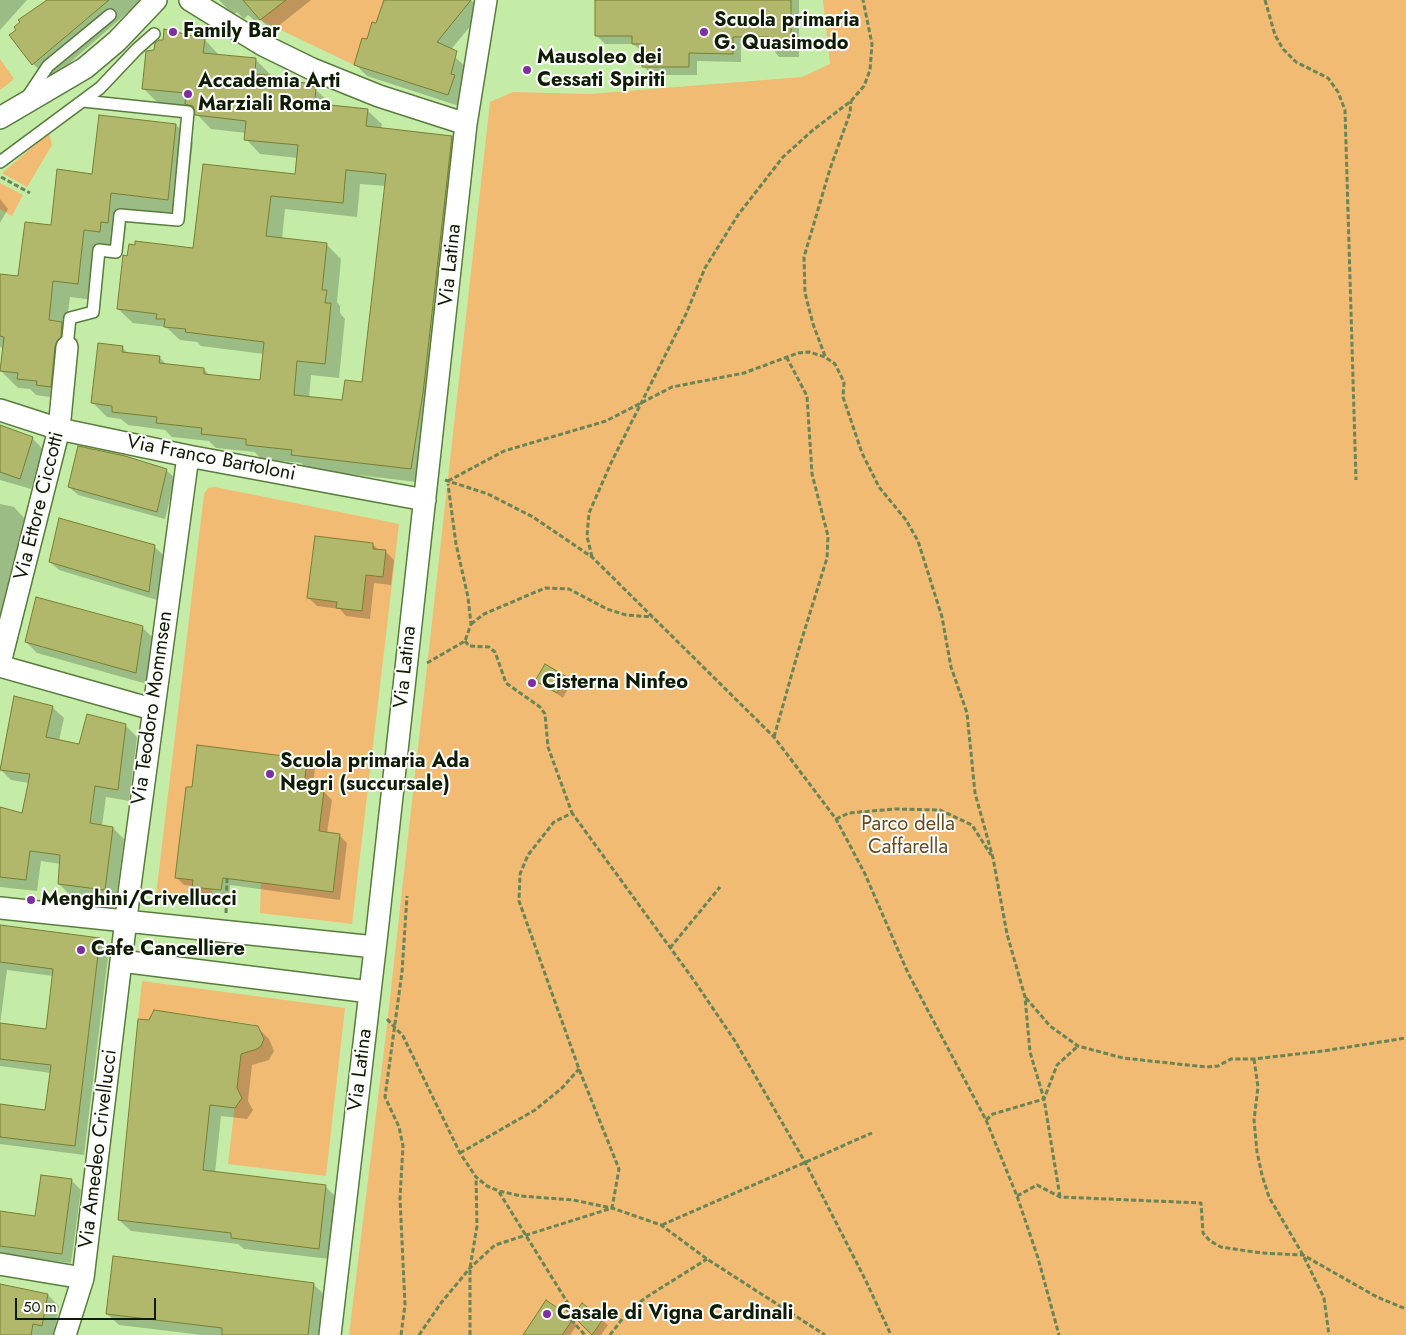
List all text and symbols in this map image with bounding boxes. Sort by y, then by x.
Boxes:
place label: Scuola primaria G. Quasimodo [714,9,860,56]
place label: Family Bar [183,20,280,44]
marker: Family Bar [167,26,179,38]
marker: Scuola primaria G. Quasimodo [698,26,710,38]
place label: Mausoleo dei Cessati Spiriti [537,46,665,93]
marker: Mausoleo dei Cessati Spiriti [521,64,533,76]
place label: Accademia Arti Marziali Roma [198,70,341,117]
marker: Accademia Arti Marziali Roma [182,88,194,100]
street label: Via Latina [435,223,467,307]
street label: Via Ettore Ciccotti [10,429,70,583]
street label: Via Franco Bartoloni [124,431,298,487]
street label: Via Teodoro Mommsen [128,610,178,806]
street label: Via Latina [390,625,422,709]
place label: Cisterna Ninfeo [542,671,688,695]
marker: Cisterna Ninfeo [526,677,538,689]
place label: Scuola primaria Ada Negri (succursale) [280,750,469,797]
marker: Scuola primaria Ada Negri (succursale) [264,768,276,780]
park label: Parco della Caffarella [861,813,955,860]
place label: Menghini/Crivellucci [41,888,237,912]
marker: Menghini/Crivellucci [25,894,37,906]
place label: Cafe Cancelliere [91,938,245,962]
marker: Cafe Cancelliere [75,944,87,956]
street label: Via Latina [344,1027,378,1113]
street label: Via Amedeo Crivellucci [75,1048,123,1250]
scale bar [18,1288,159,1320]
text: 50 m [23,1296,57,1318]
place label: Casale di Vigna Cardinali [557,1302,793,1326]
marker: Casale di Vigna Cardinali [541,1308,553,1320]

